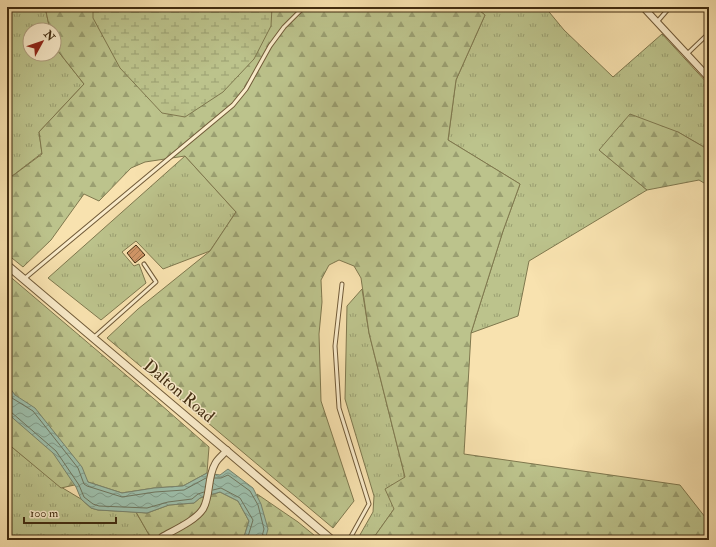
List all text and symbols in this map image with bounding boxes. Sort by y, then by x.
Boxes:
north arrow [22,22,62,62]
text: N [40,27,58,45]
street label: Dalton Road [139,355,219,427]
scale bar [24,499,116,525]
text: 100 m [30,506,59,521]

